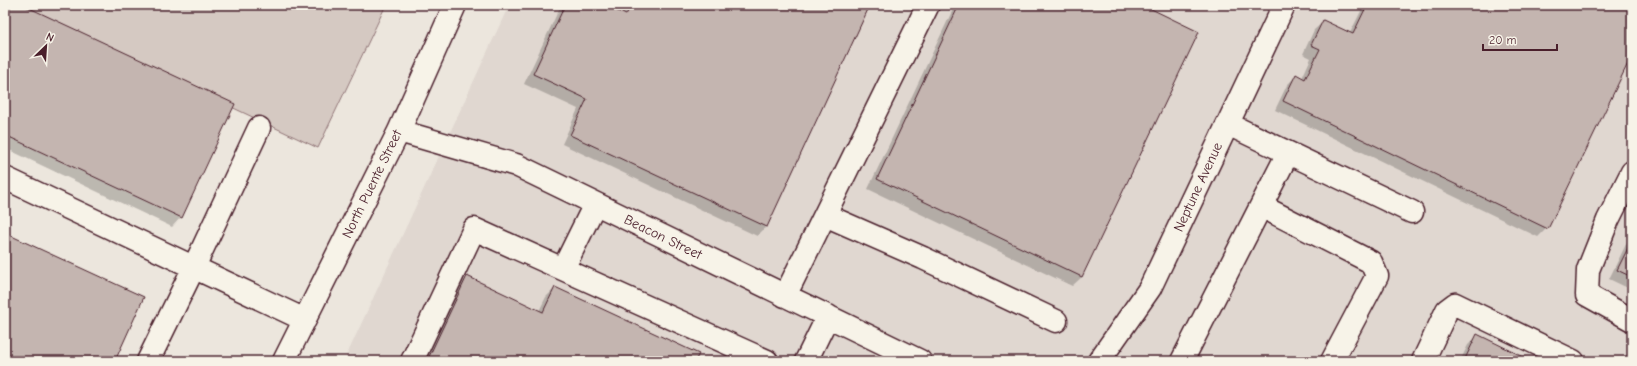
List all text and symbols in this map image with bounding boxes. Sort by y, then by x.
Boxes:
north arrow [26,26,66,66]
scale bar [1483,26,1557,52]
text: N [44,30,56,45]
text: 20 m [1489,33,1517,47]
street label: North Puente Street [338,126,406,241]
street label: Neptune Avenue [1170,140,1226,234]
street label: Beacon Street [621,211,706,264]

